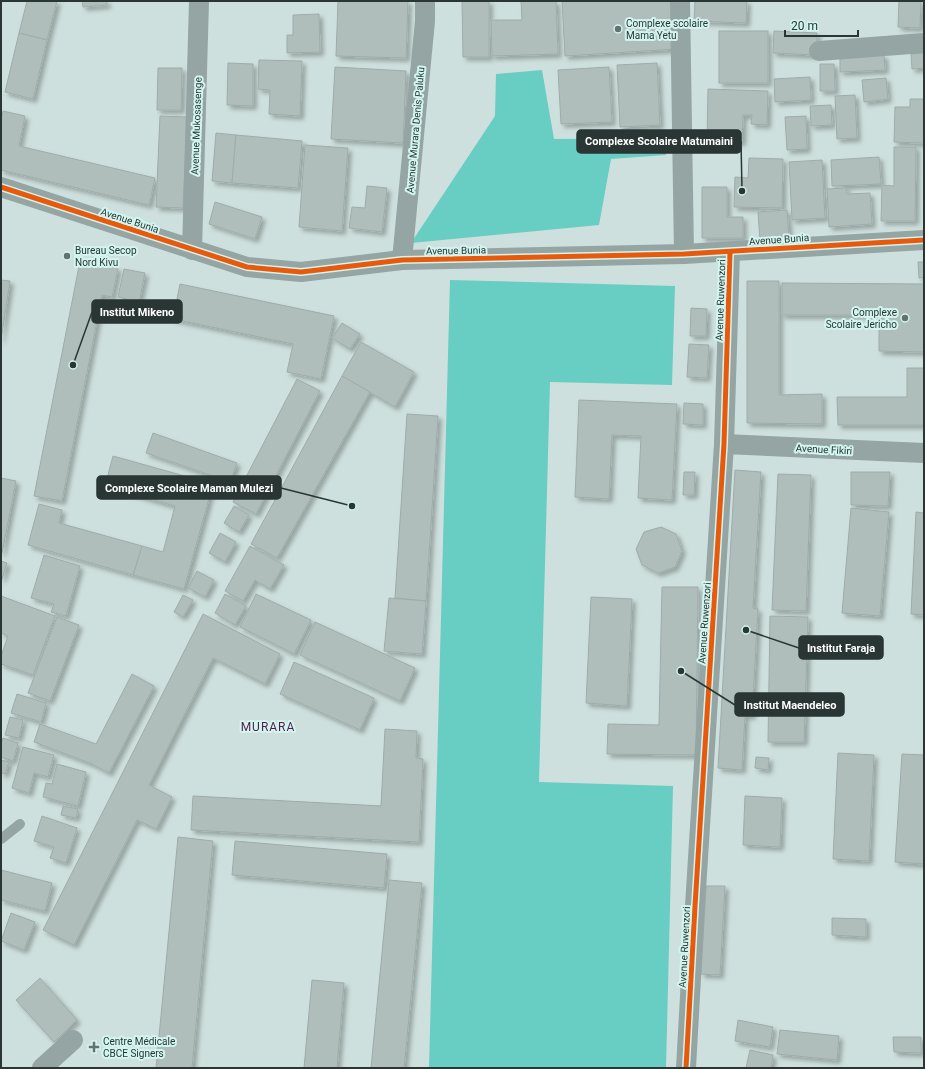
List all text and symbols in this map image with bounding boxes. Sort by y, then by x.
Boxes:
scale bar [785,12,858,38]
place label: Complexe scolaire Mama Yetu [626,18,708,41]
text: 20 m [791,19,818,33]
marker: Complexe scolaire Mama Yetu [613,24,623,34]
street label: Avenue Murara Denis Paluku [404,66,427,194]
street label: Avenue Mukosasenge [189,77,204,175]
callout: Complexe Scolaire Matumaini [577,130,741,153]
text: Complexe Scolaire Matumaini [585,135,733,148]
street label: Avenue Bunia [99,206,160,235]
street label: Avenue Bunia [749,232,810,247]
street label: Avenue Bunia [426,244,486,257]
place label: Bureau Secop Nord Kivu [75,245,137,268]
marker: Bureau Secop Nord Kivu [62,251,72,261]
street label: Avenue Ruwenzori [714,259,727,341]
callout: Institut Mikeno [92,300,182,323]
text: Institut Mikeno [100,306,174,319]
place label: Complexe Scolaire Jericho [826,307,897,330]
marker: Complexe Scolaire Jericho [900,313,910,323]
street label: Avenue Fikiri [795,443,852,456]
callout: Complexe Scolaire Maman Mulezi [97,476,281,499]
text: Complexe Scolaire Maman Mulezi [105,482,273,495]
street label: Avenue Ruwenzori [696,582,713,664]
callout: Institut Faraja [799,636,883,659]
text: Institut Faraja [807,642,875,655]
callout: Institut Maendeleo [735,693,844,716]
text: Institut Maendeleo [744,699,836,712]
district label: MURARA [241,720,295,734]
street label: Avenue Ruwenzori [677,906,692,988]
place label: Centre Médicale CBCE Signers [103,1036,175,1059]
marker: Centre Médicale CBCE Signers [88,1041,100,1053]

